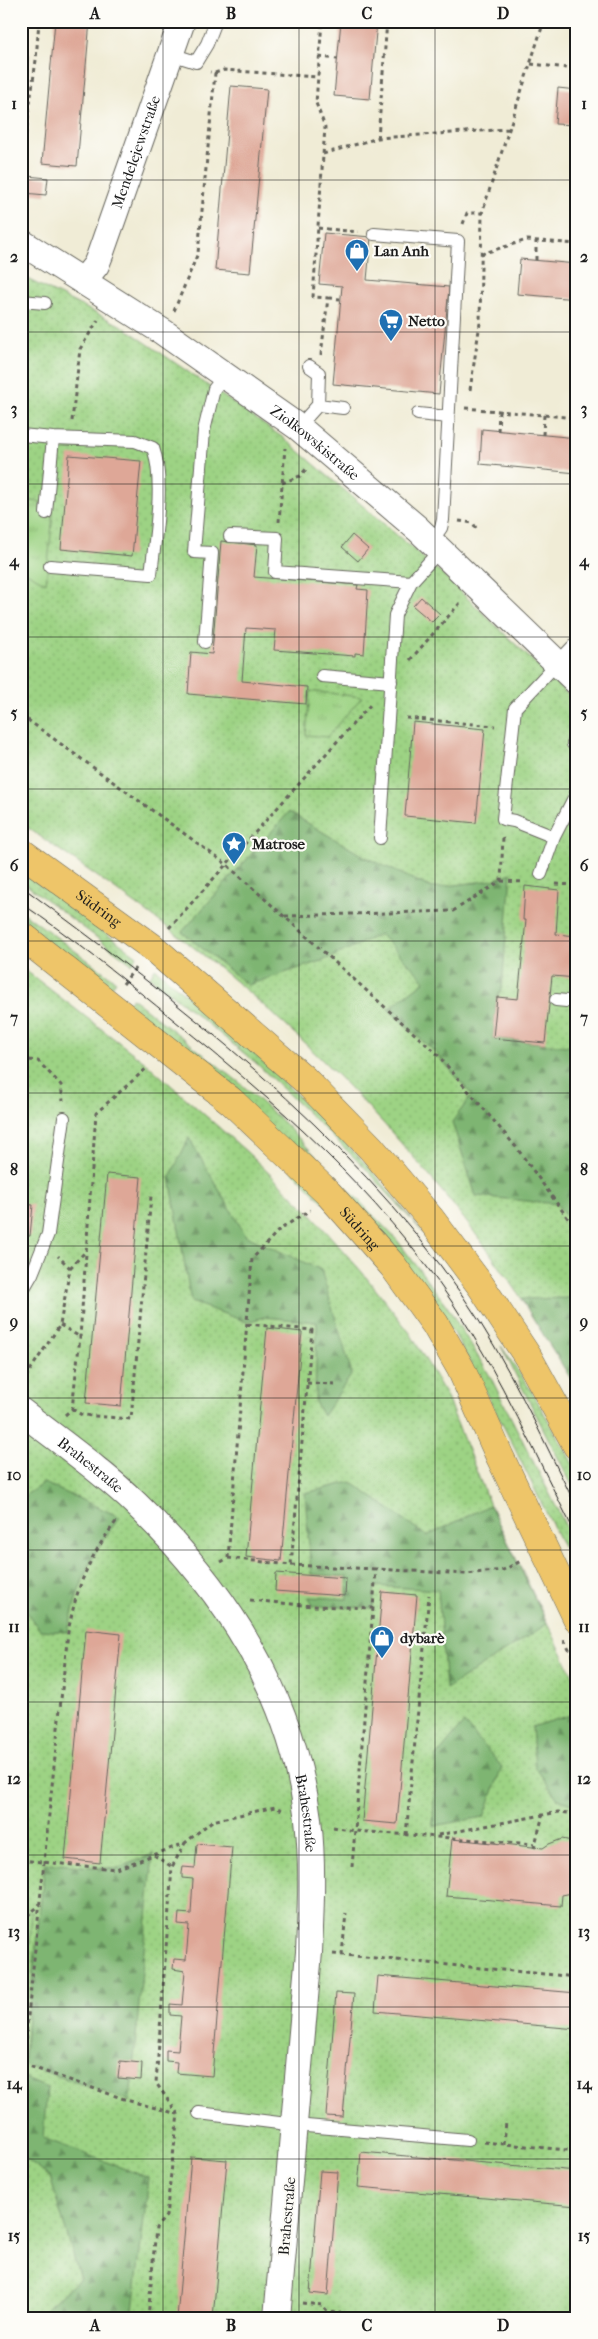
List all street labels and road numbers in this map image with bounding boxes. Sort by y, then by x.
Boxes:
street label: Mendelejewstraße [108,93,164,211]
street label: Ziolkowskistraße [267,401,363,485]
street label: Südring [72,886,126,931]
street label: Südring [336,1203,384,1255]
street label: Brahestraße [54,1433,127,1497]
street label: Brahestraße [291,1772,320,1853]
street label: Brahestraße [275,2175,299,2256]

